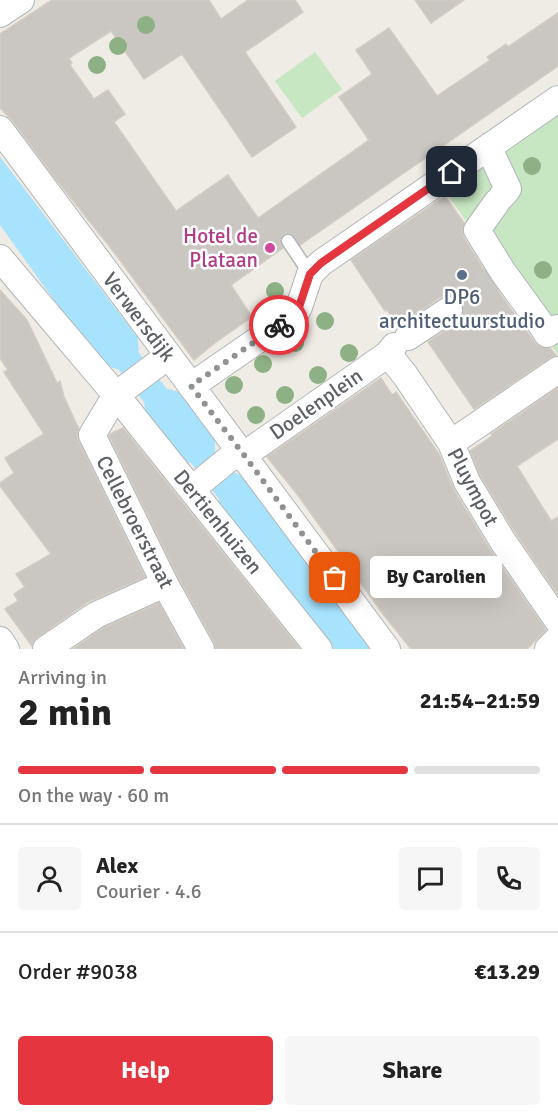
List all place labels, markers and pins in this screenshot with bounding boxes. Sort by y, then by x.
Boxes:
pin [426,146,477,197]
place label: Hotel de Plataan [183,223,258,273]
marker: Hotel de Plataan [263,241,277,255]
marker: DP6 architectuurstudio [455,268,469,282]
place label: DP6 architectuurstudio [379,284,545,334]
pin [309,552,360,603]
callout: By Carolien [371,557,503,599]

